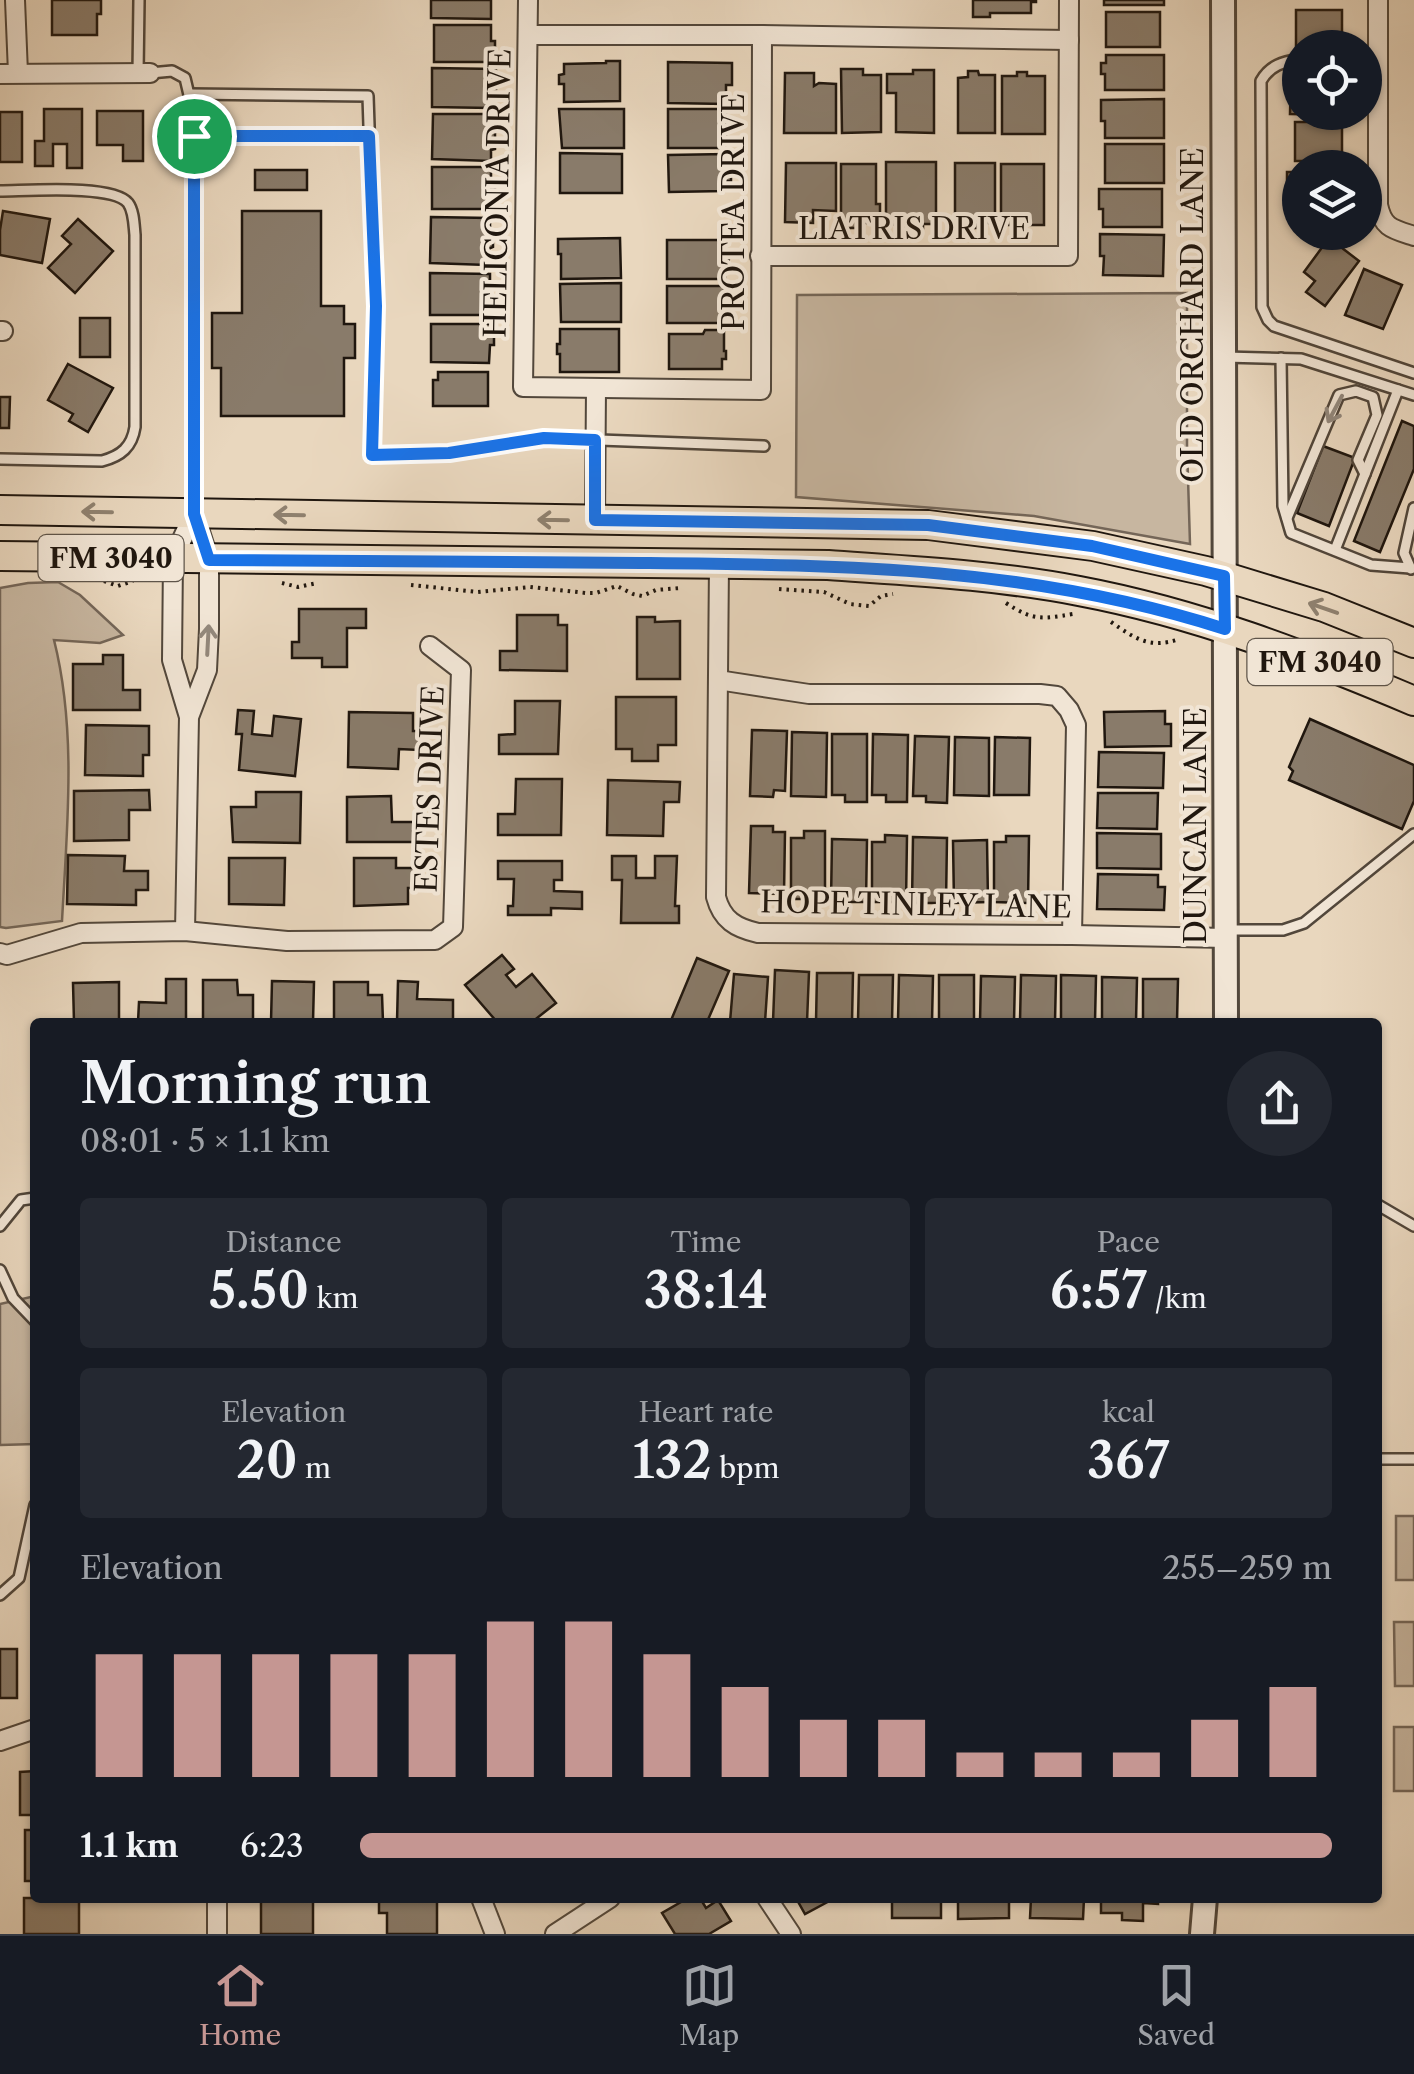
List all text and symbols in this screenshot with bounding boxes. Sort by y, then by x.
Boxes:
map controls [1282,30,1382,250]
button: locate [1282,30,1382,130]
street label: HELICONIA DRIVE [476,48,519,338]
street label: PROTEA DRIVE [715,93,752,331]
pin [152,94,237,179]
icon: arrive [167,109,222,164]
street label: OLD ORCHARD LANE [1174,147,1211,483]
button: layers [1282,150,1382,250]
street label: LIATRIS DRIVE [798,210,1030,247]
one-way arrow [1325,394,1344,423]
one-way arrow [81,502,113,521]
one-way arrow [274,506,306,524]
one-way arrow [537,510,569,529]
road number: FM 3040 [38,535,184,581]
one-way arrow [1309,598,1340,616]
one-way arrow [199,624,218,656]
road number: FM 3040 [1248,639,1392,685]
street label: ESTES DRIVE [407,685,452,893]
street label: DUNCAN LANE [1177,707,1214,945]
street label: HOPE TINLEY LANE [760,883,1072,926]
text: Morning run [80,1050,431,1117]
button: share [1227,1051,1332,1156]
text: 08:01 · 5 × 1.1 km [80,1121,330,1160]
text: Distance [226,1225,342,1259]
text: Time [671,1225,741,1259]
text: Pace [1097,1225,1160,1259]
text: 5.50 [209,1259,309,1321]
text: 38:14 [644,1259,768,1321]
text: 6:57 [1050,1259,1147,1321]
text: km [309,1281,359,1315]
text: /km [1147,1281,1207,1315]
text: Elevation [221,1395,346,1429]
text: Heart rate [639,1395,773,1429]
text: kcal [1102,1395,1155,1429]
text: 20 [236,1429,297,1491]
text: 132 [633,1429,712,1491]
text: 367 [1087,1429,1170,1491]
text: m [297,1451,331,1485]
text: bpm [712,1451,779,1485]
text: Elevation [80,1548,223,1587]
text: 255–259 m [1162,1548,1332,1587]
text: 1.1 km [80,1826,179,1865]
text: 6:23 [240,1826,304,1865]
tab: Home [199,1958,281,2052]
tab: Map [679,1958,739,2052]
tab: Saved [1137,1958,1215,2052]

